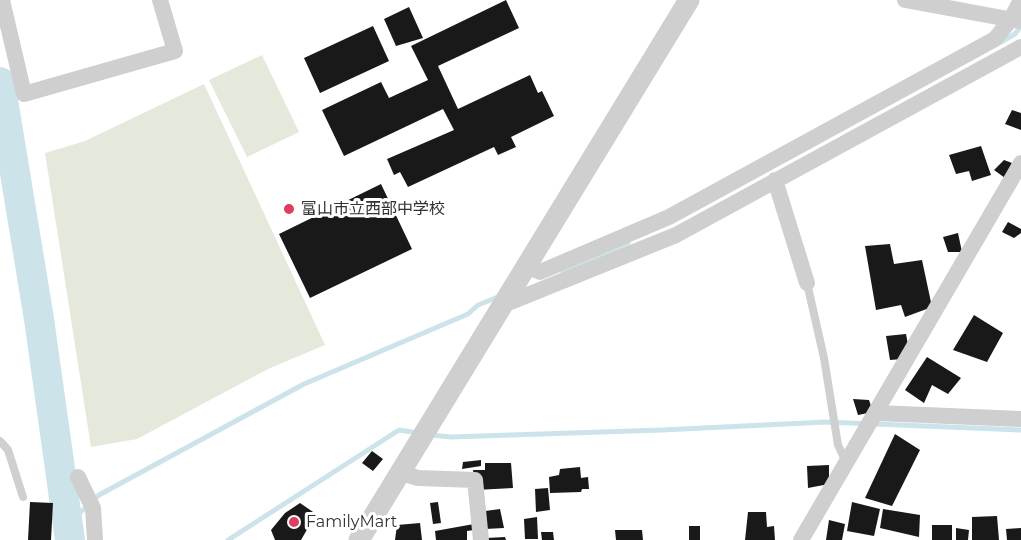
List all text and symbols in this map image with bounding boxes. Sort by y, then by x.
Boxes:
place label: 富山市立西部中学校 [301,199,445,219]
marker: 富山市立西部中学校 [282,202,296,216]
place label: FamilyMart [306,512,397,532]
marker: FamilyMart [287,515,301,529]

